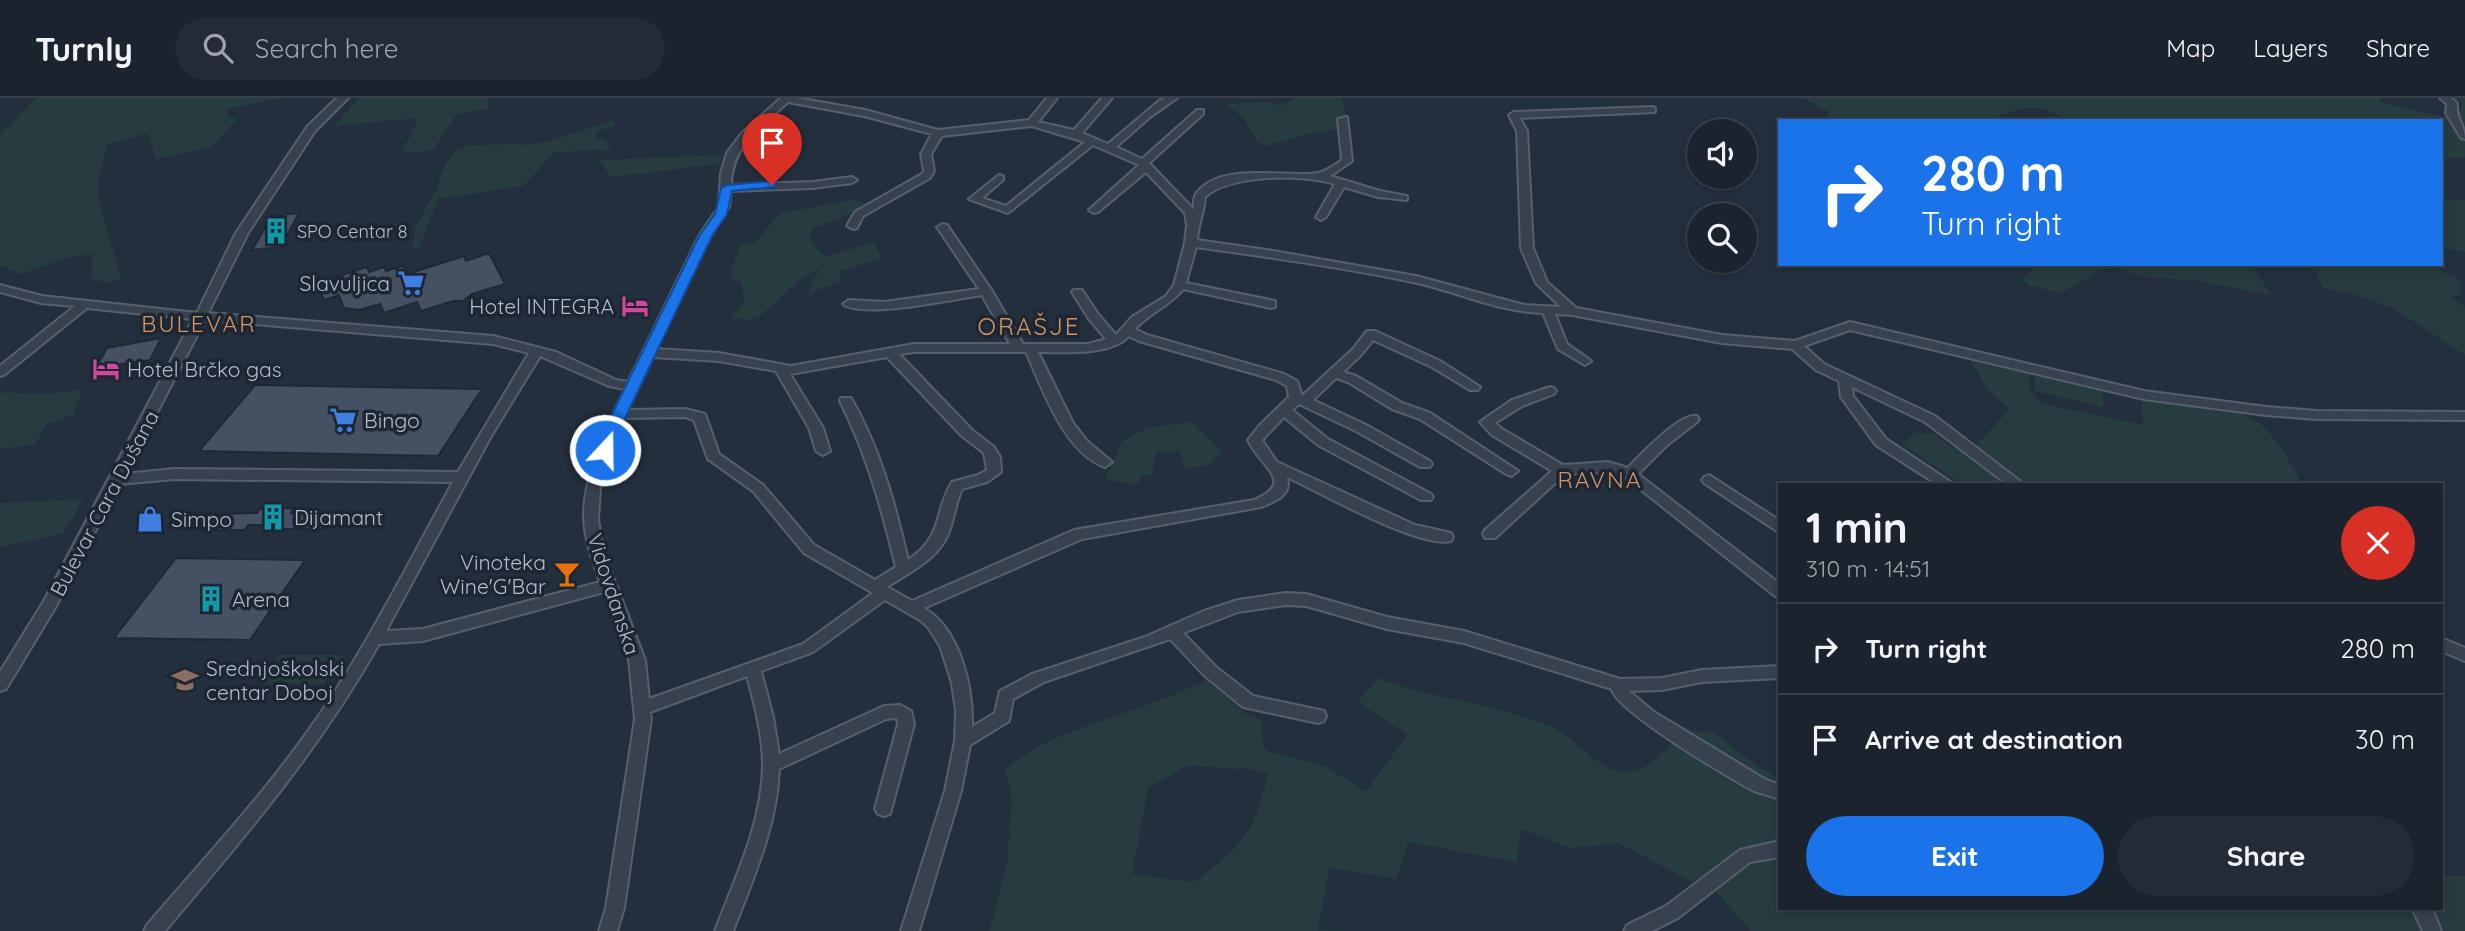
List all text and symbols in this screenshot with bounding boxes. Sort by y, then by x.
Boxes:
search box [175,17,665,80]
text: Turnly [35,28,133,69]
icon: search [199,29,237,67]
text: Search here [255,32,398,65]
text: Map [2166,33,2215,63]
text: Layers [2253,33,2328,63]
text: Share [2366,33,2430,63]
pin [742,113,802,185]
map controls [1687,119,1757,273]
button: sound [1687,119,1757,189]
icon: arrive [753,124,791,162]
text: 280 m [1921,142,2065,203]
icon: right [1806,147,1897,238]
button: search [1687,203,1757,273]
text: Turn right [1921,203,2062,243]
building icon: SPO Centar 8 [261,216,291,246]
place label: SPO Centar 8 [297,220,407,243]
supermarket icon: Slavuljica [396,268,426,298]
place label: Slavuljica [300,270,390,296]
hotel icon: Hotel INTEGRA [620,291,650,321]
place label: Hotel INTEGRA [469,293,614,319]
district label: BULEVAR [141,309,257,338]
district label: ORAŠJE [978,311,1080,341]
hotel icon: Hotel Brčko gas [91,354,121,384]
place label: Hotel Brčko gas [127,356,282,382]
supermarket icon: Bingo [328,405,358,435]
street label: Bulevar Cara Dušana [44,406,164,600]
place label: Bingo [364,407,420,433]
position arrow [568,413,642,487]
district label: RAVNA [1557,465,1643,494]
text: 1 min [1806,501,1908,554]
building icon: Dijamant [258,502,288,532]
shop icon: Simpo [135,504,165,534]
place label: Dijamant [294,504,383,530]
place label: Simpo [171,506,232,532]
button: close [2341,506,2415,580]
street label: Vidovdanska [582,530,646,658]
place label: Vinoteka Wine'G'Bar [440,549,546,599]
text: 310 m · 14:51 [1806,554,1930,583]
bar icon: Vinoteka Wine'G'Bar [552,559,582,589]
building icon: Arena [196,584,226,614]
place label: Arena [232,586,290,612]
icon: right [1806,630,1844,668]
text: Turn right [1865,632,1987,665]
text: 280 m [2340,632,2415,665]
place label: Srednjoškolski centar Doboj [206,655,344,705]
school or university icon: Srednjoškolski centar Doboj [170,665,200,695]
icon: arrive [1806,721,1844,759]
text: Arrive at destination [1865,723,2123,756]
text: 30 m [2355,723,2415,756]
button: Exit [1806,816,2104,896]
button: Share [2118,816,2415,896]

